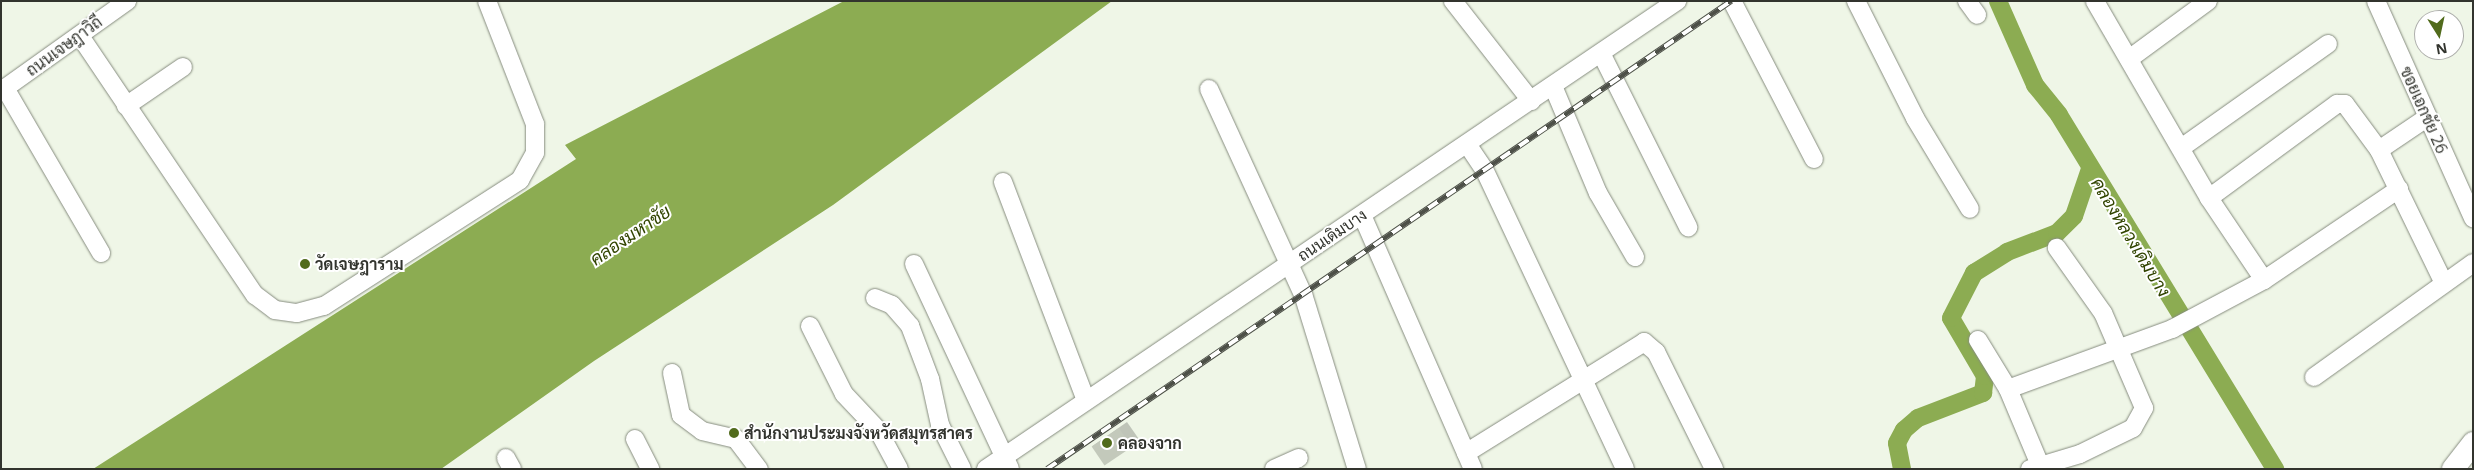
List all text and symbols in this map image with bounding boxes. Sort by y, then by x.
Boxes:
north arrow [2414,10,2464,60]
street label: ถนนเจษฎาวิถี [22,12,106,80]
text: N [2434,39,2449,60]
street label: ซอยเอกชัย 26 [2396,63,2452,157]
water label: คลองหลวงเดิมบาง [2087,174,2175,300]
water label: คลองมหาชัย [586,200,674,270]
street label: ถนนเดิมบาง [1294,205,1370,265]
place label: วัดเจษฎาราม [315,254,404,274]
marker: วัดเจษฎาราม [299,258,311,270]
place label: สำนักงานประมงจังหวัดสมุทรสาคร [744,423,973,443]
marker: สำนักงานประมงจังหวัดสมุทรสาคร [728,427,740,439]
place label: คลองจาก [1118,433,1182,453]
marker: คลองจาก [1100,436,1114,450]

